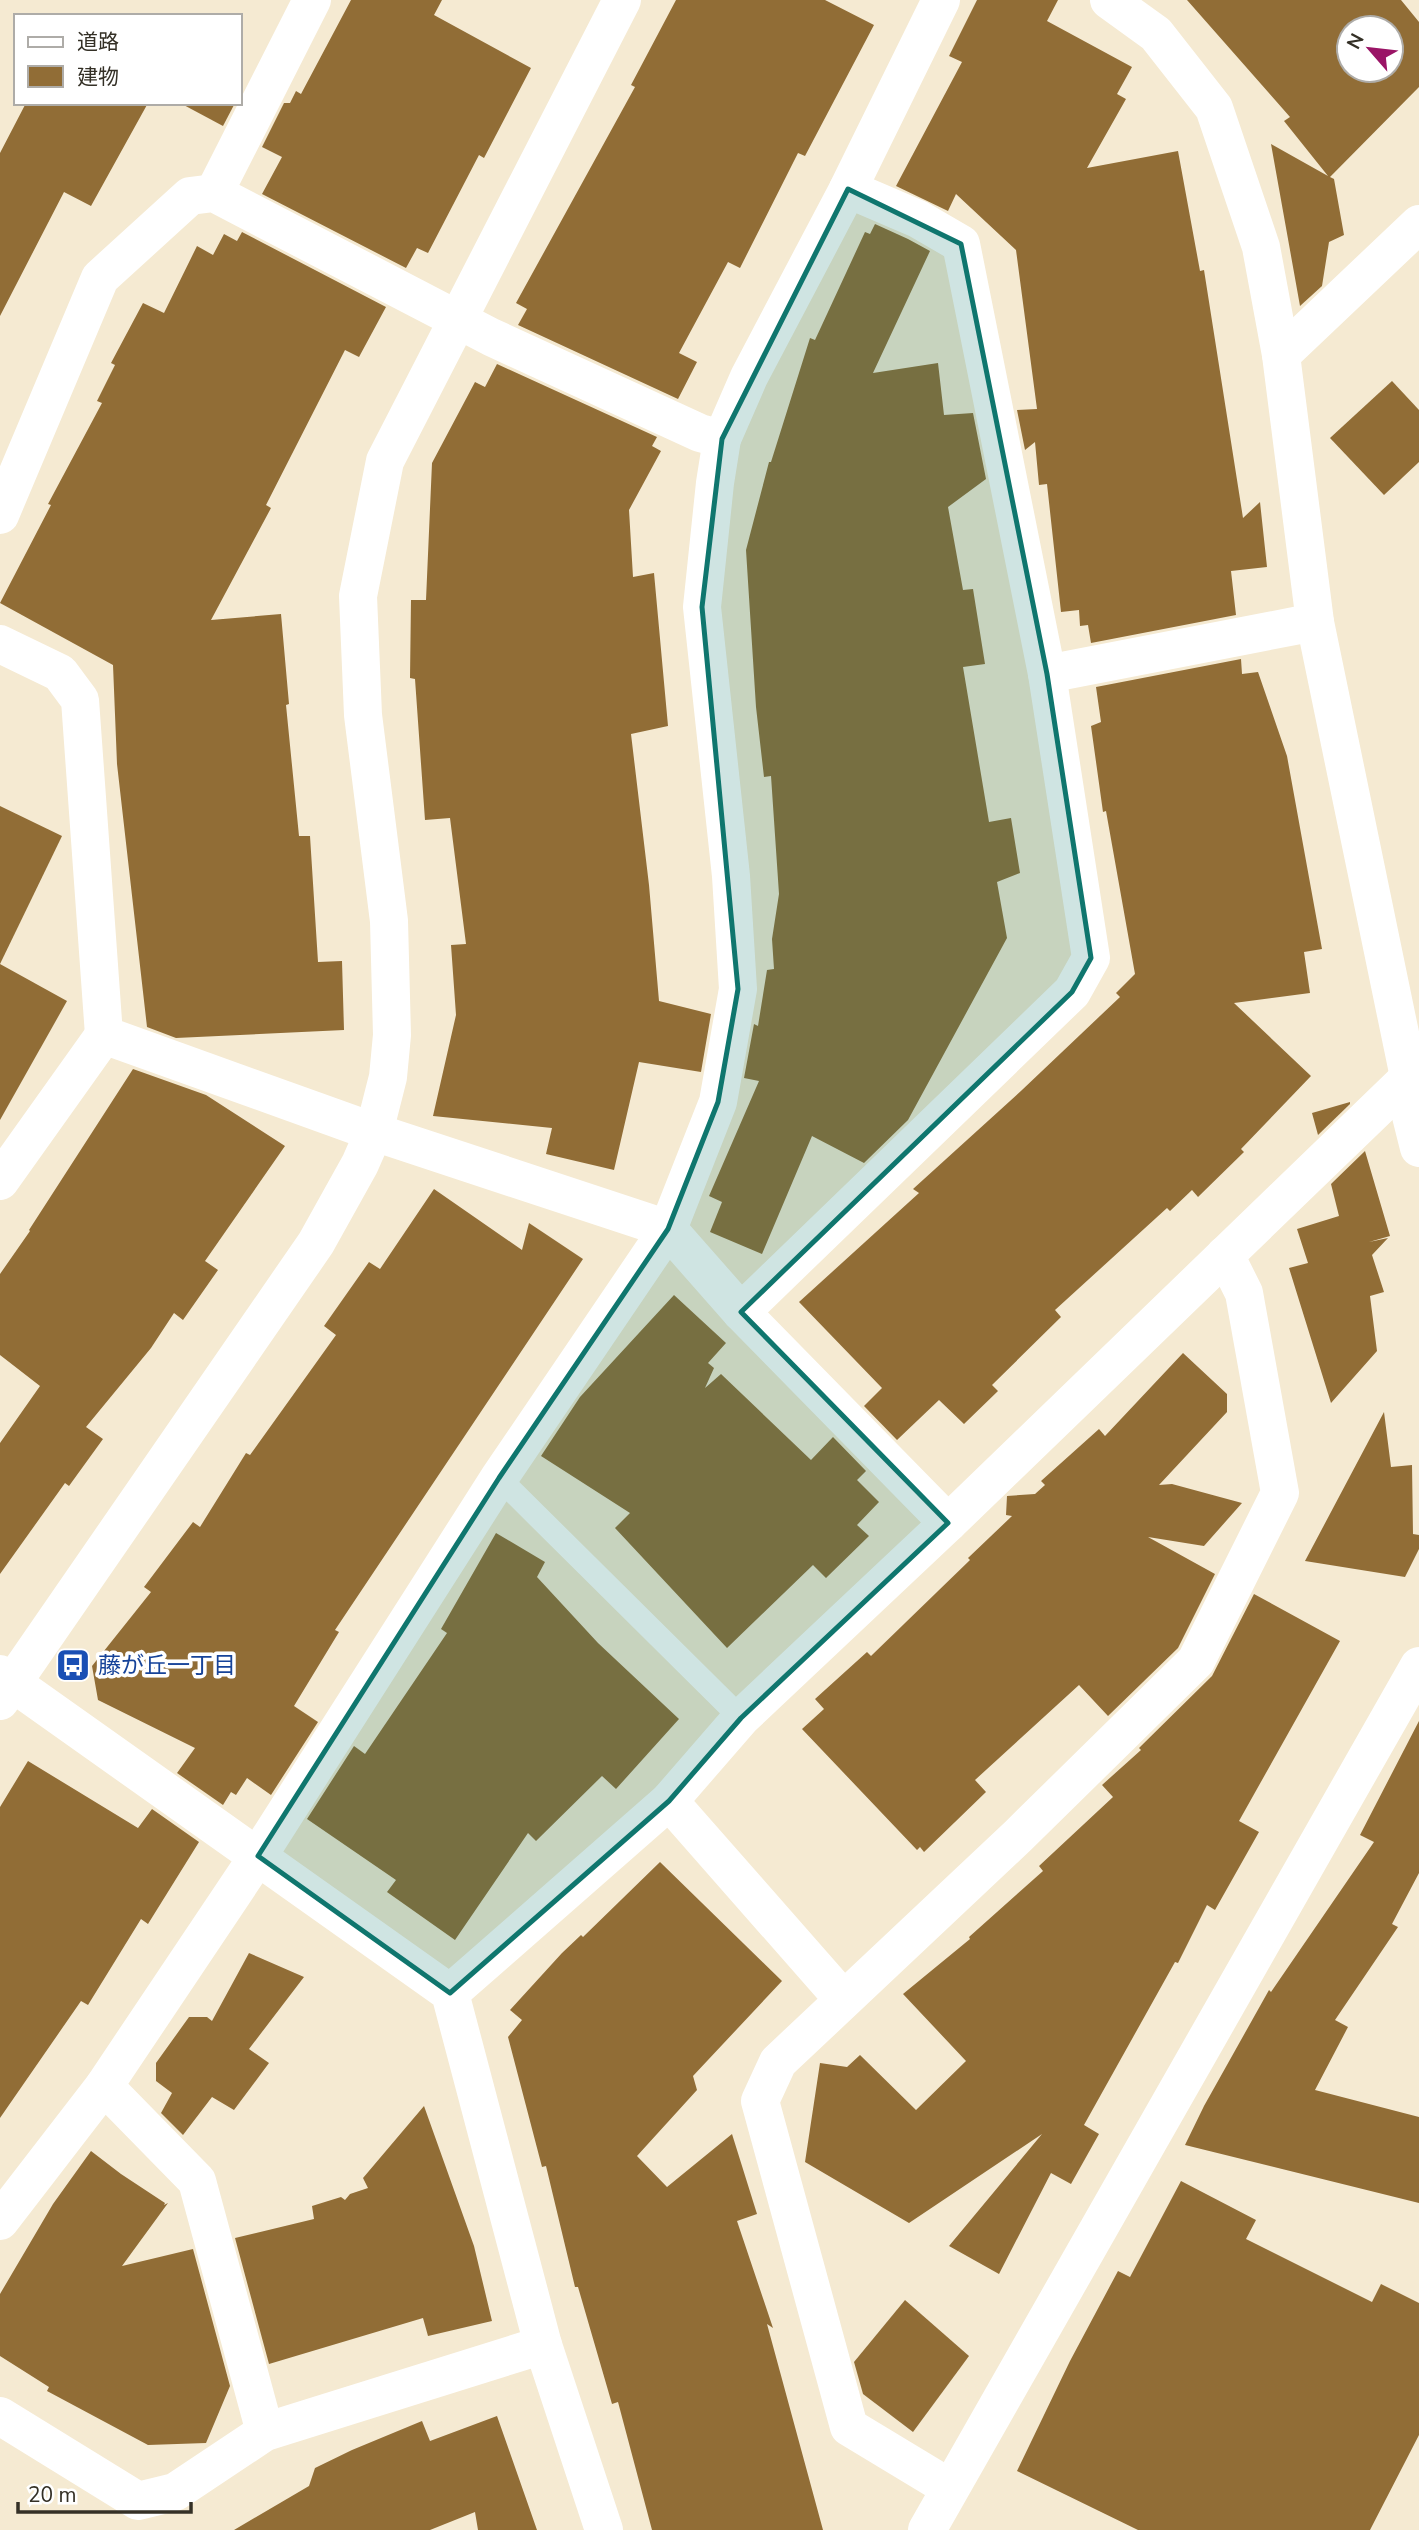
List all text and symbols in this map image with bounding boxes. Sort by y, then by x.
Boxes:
legend [14,14,242,105]
north arrow [1335,14,1405,84]
text: 道路 [77,28,119,56]
text: N [1341,29,1371,54]
text: 建物 [77,63,119,91]
bus stop icon: 藤が丘一丁目 [54,1646,92,1684]
place label: 藤が丘一丁目 [98,1650,236,1681]
scale bar [18,2470,191,2514]
text: 20 m [28,2481,77,2509]

